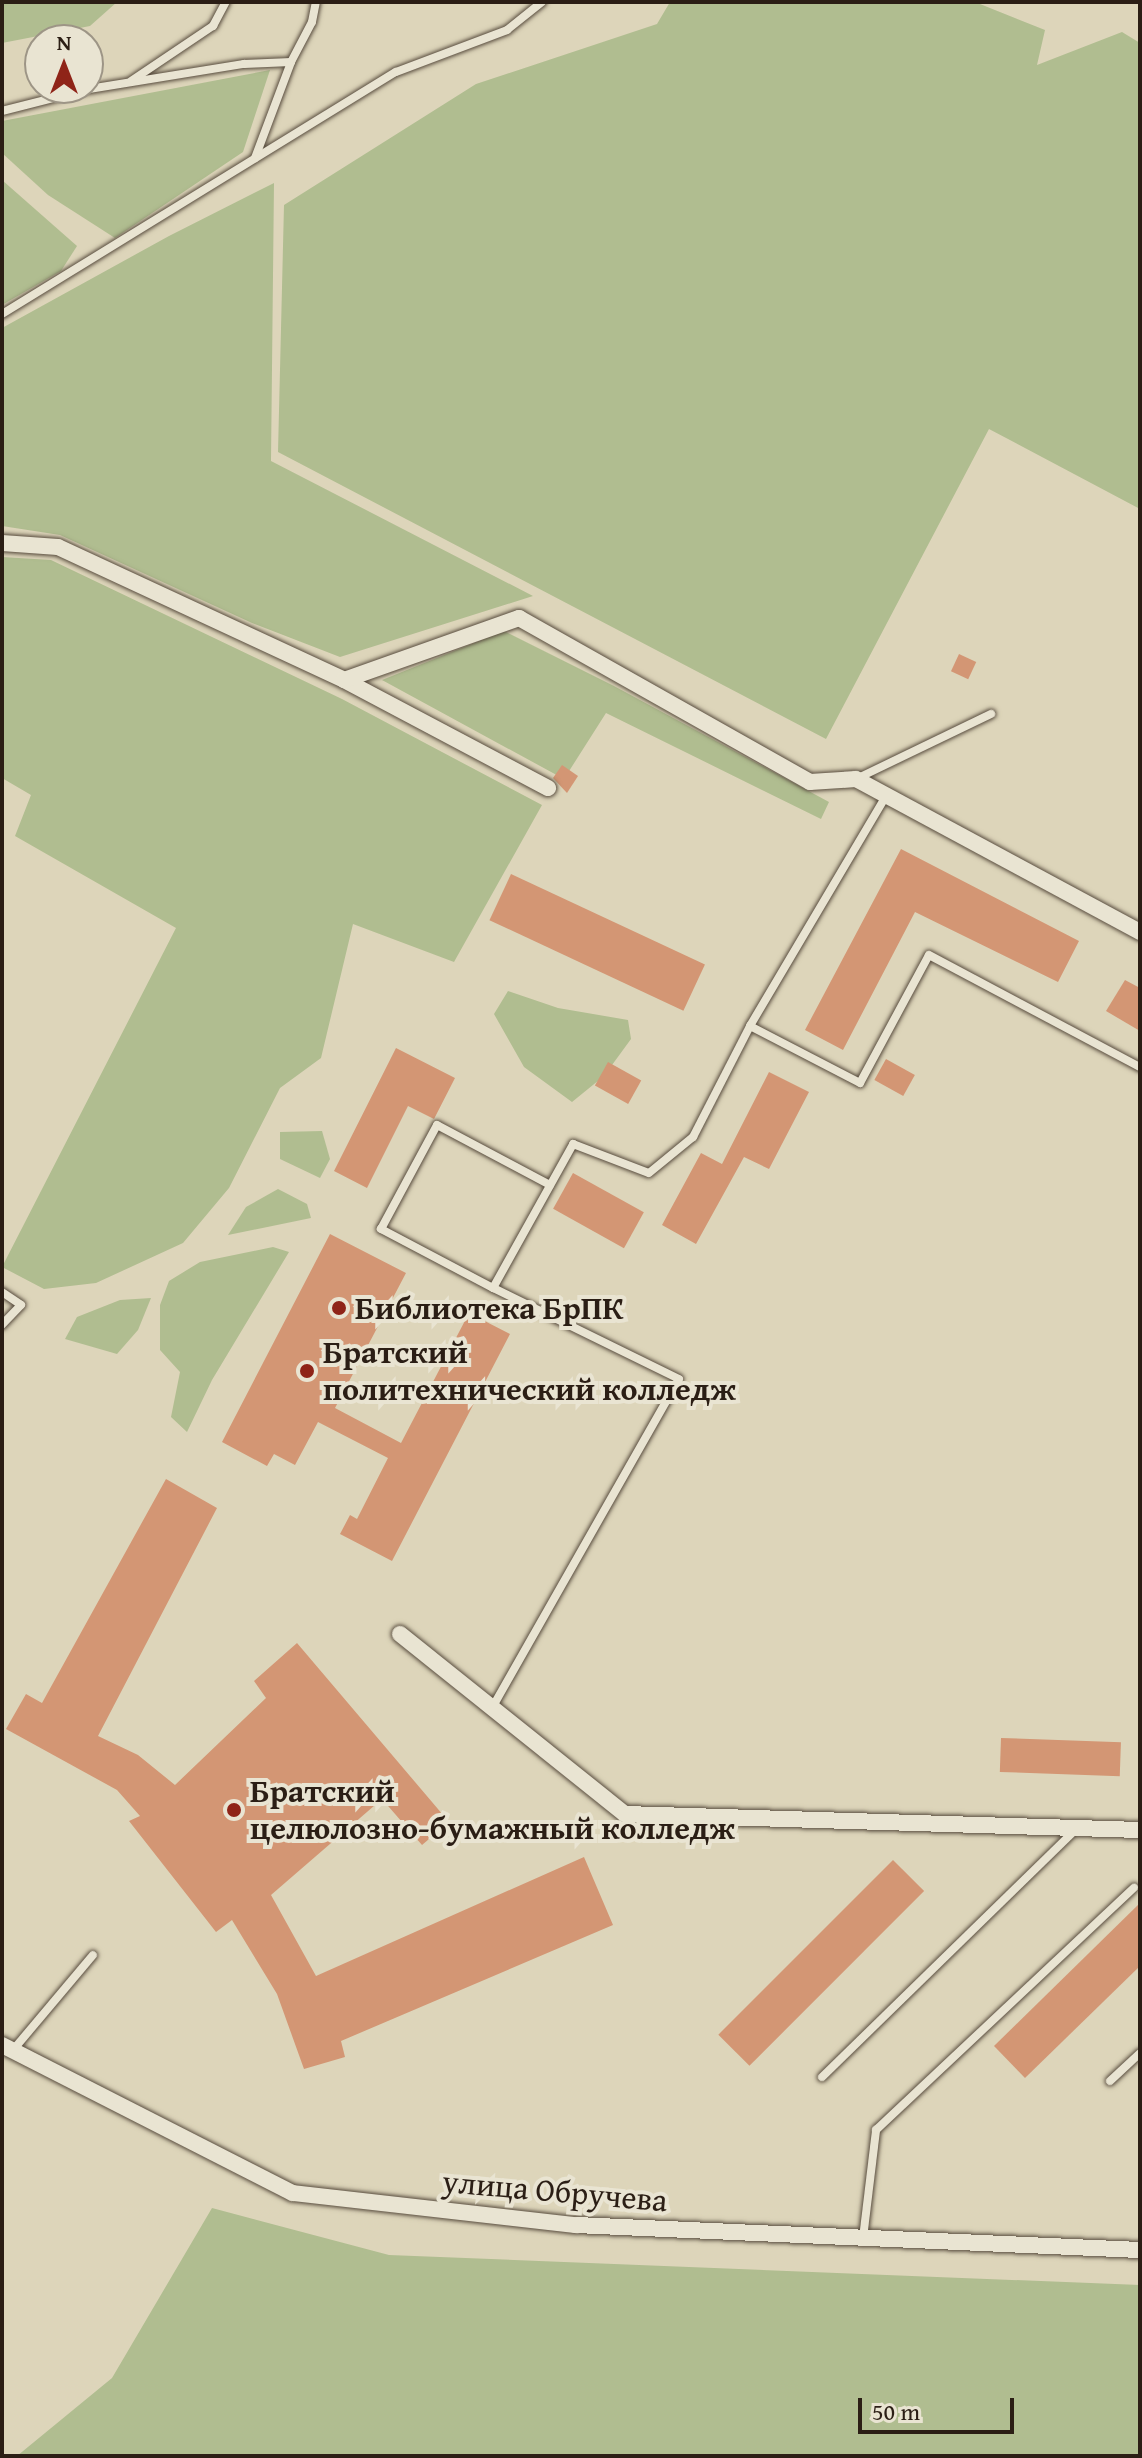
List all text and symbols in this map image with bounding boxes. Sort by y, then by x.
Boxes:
north arrow [24,24,104,104]
text: N [57,26,71,58]
place label: Библиотека БрПК [355,1289,624,1327]
marker: Библиотека БрПК [330,1299,348,1317]
place label: Братский политехнический колледж [323,1334,736,1409]
marker: Братский политехнический колледж [298,1362,316,1380]
place label: Братский целюлозно-бумажный колледж [250,1773,735,1848]
marker: Братский целюлозно-бумажный колледж [225,1801,243,1819]
street label: улица Обручева [441,2162,669,2220]
scale bar [862,2382,1018,2432]
text: 50 m [872,2394,920,2429]

